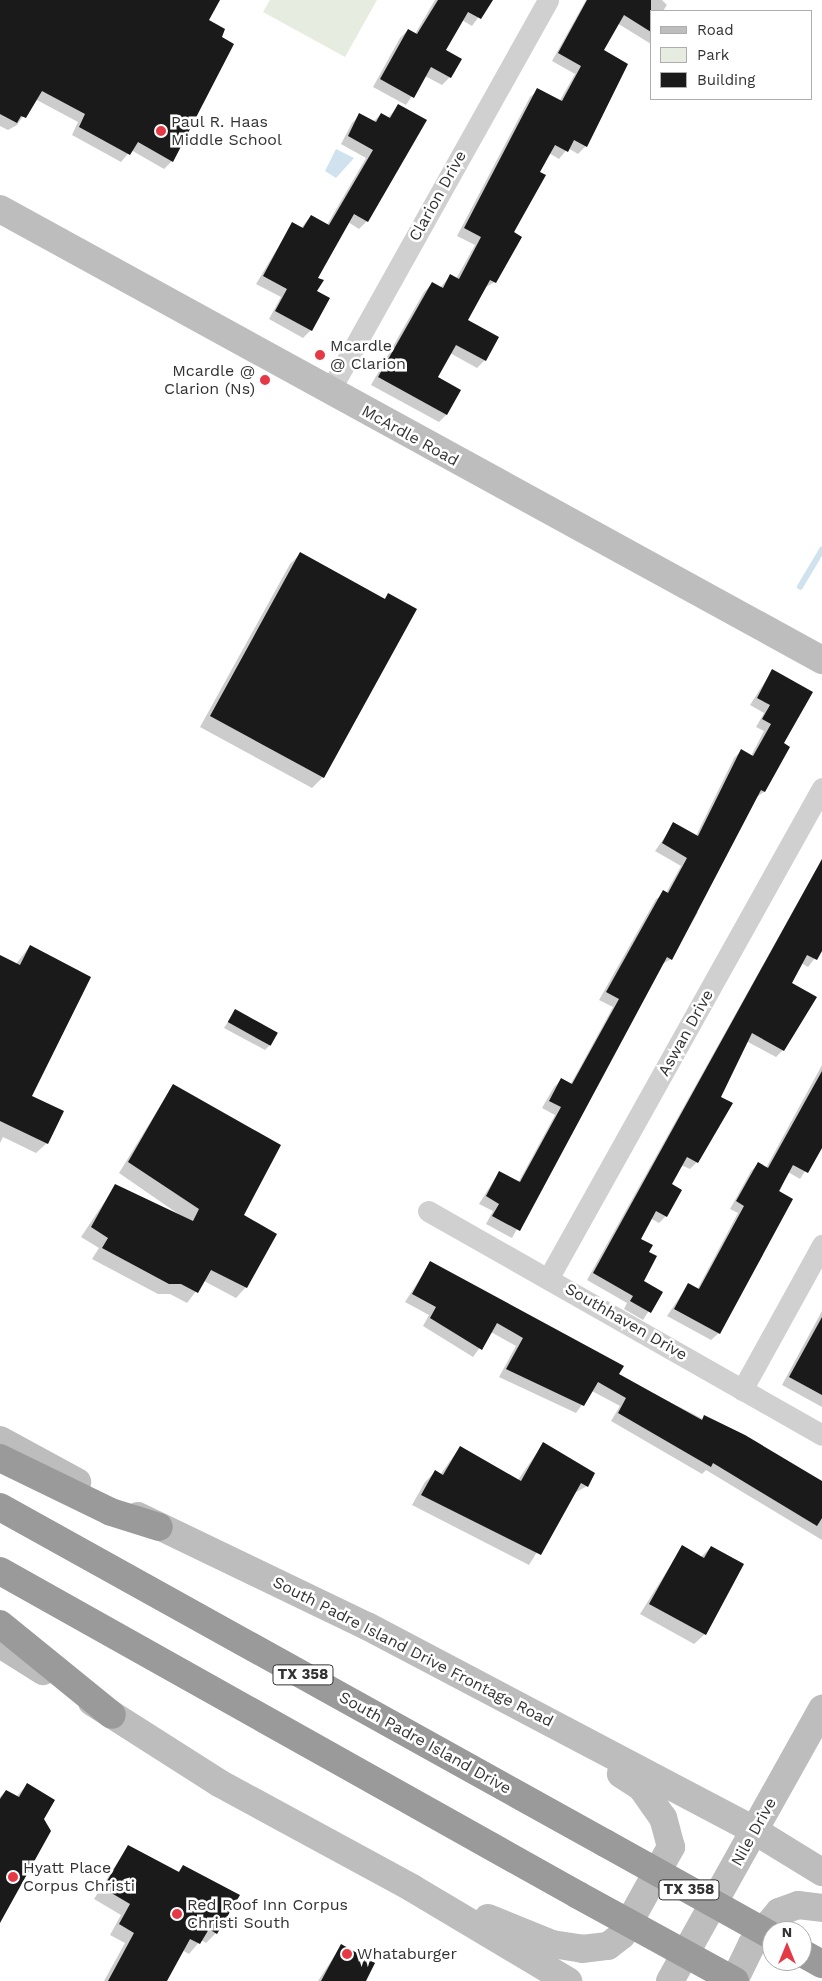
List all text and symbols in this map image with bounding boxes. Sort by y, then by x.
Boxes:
legend [650,10,812,100]
text: Road [697,21,734,39]
text: Park [697,46,729,64]
text: Building [697,71,755,89]
place label: Paul R. Haas Middle School [171,112,282,150]
marker: Paul R. Haas Middle School [155,125,167,137]
street label: Clarion Drive [405,147,471,245]
place label: Mcardle @ Clarion [330,336,406,374]
marker: Mcardle @ Clarion [314,349,326,361]
place label: Mcardle @ Clarion (Ns) [164,361,255,399]
marker: Mcardle @ Clarion (Ns) [259,374,271,386]
street label: McArdle Road [358,401,462,471]
street label: Aswan Drive [654,986,718,1080]
street label: Southhaven Drive [562,1279,690,1365]
street label: South Padre Island Drive Frontage Road [270,1573,556,1731]
road number: TX 358 [272,1662,334,1688]
street label: South Padre Island Drive [336,1688,514,1798]
street label: Nile Drive [727,1794,781,1870]
place label: Hyatt Place Corpus Christi [23,1858,135,1896]
marker: Hyatt Place Corpus Christi [7,1871,19,1883]
road number: TX 358 [658,1878,720,1902]
place label: Red Roof Inn Corpus Christi South [187,1895,349,1933]
marker: Red Roof Inn Corpus Christi South [171,1908,183,1920]
north arrow [762,1921,812,1971]
text: N [782,1924,792,1940]
place label: Whataburger [357,1944,457,1964]
marker: Whataburger [341,1948,353,1960]

